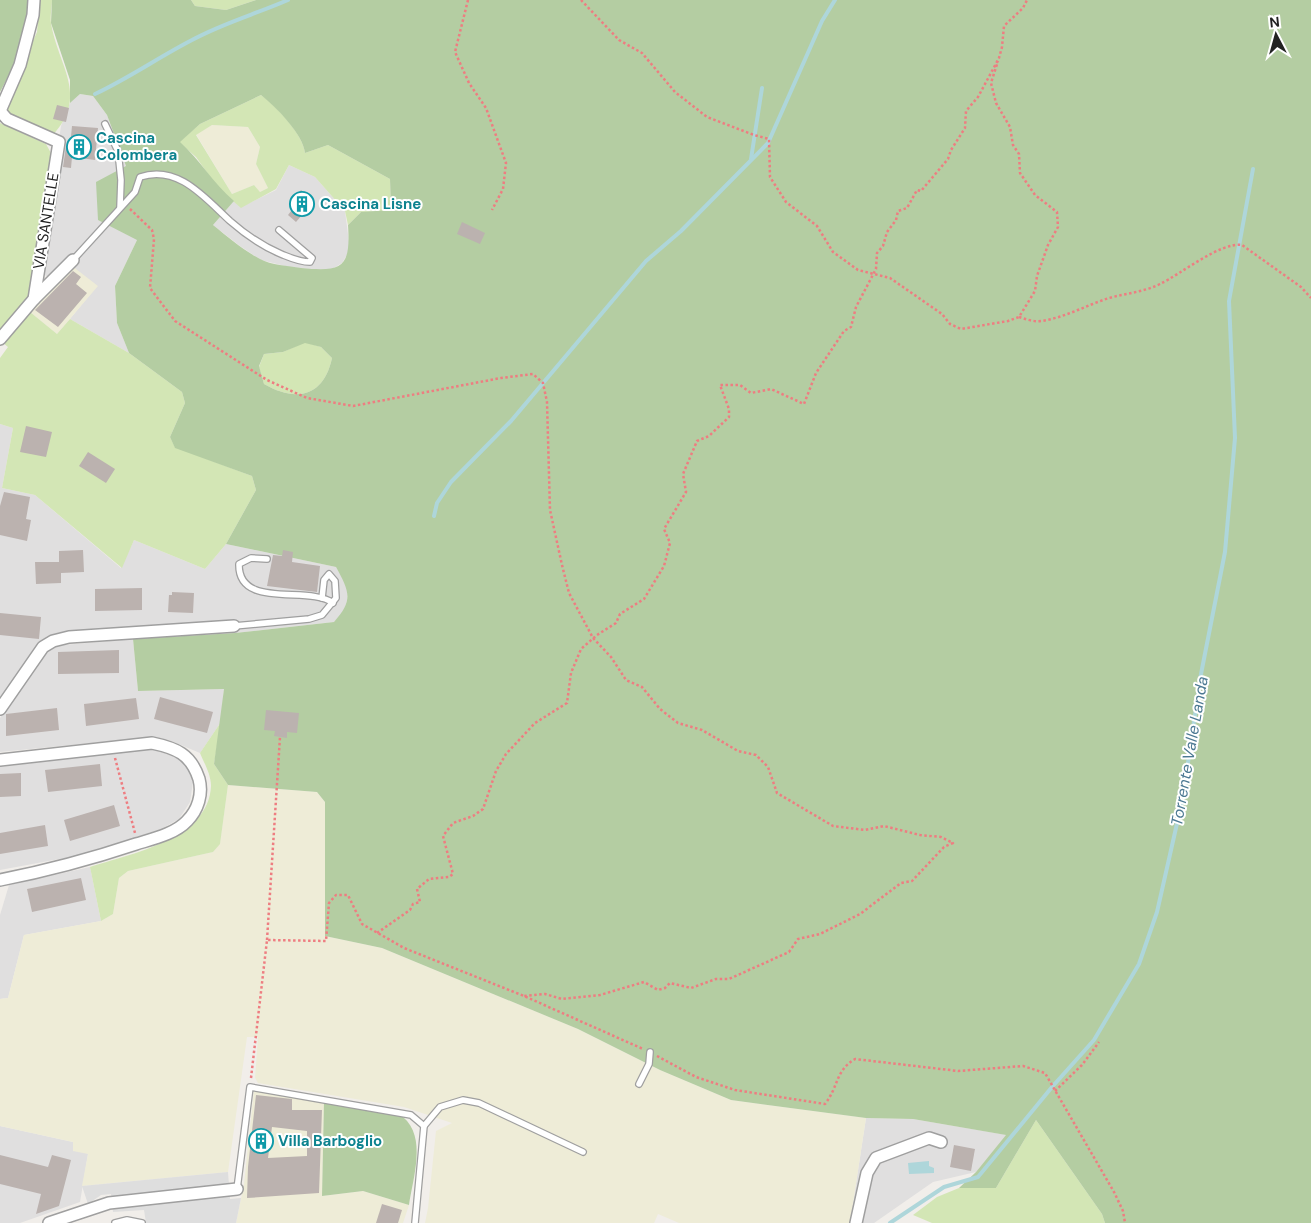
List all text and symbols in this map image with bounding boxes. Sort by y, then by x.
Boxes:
north arrow [1251,10,1301,60]
text: N [1269,13,1281,32]
place label: Cascina Colombera [96,128,177,165]
building icon: Cascina Colombera [66,134,92,160]
street label: VIA SANTELLE [28,171,64,271]
building icon: Cascina Lisne [289,191,315,217]
place label: Cascina Lisne [320,194,421,214]
water label: Torrente Valle Landa [1166,674,1213,828]
building icon: Villa Barboglio [248,1128,274,1154]
place label: Villa Barboglio [278,1131,382,1151]

